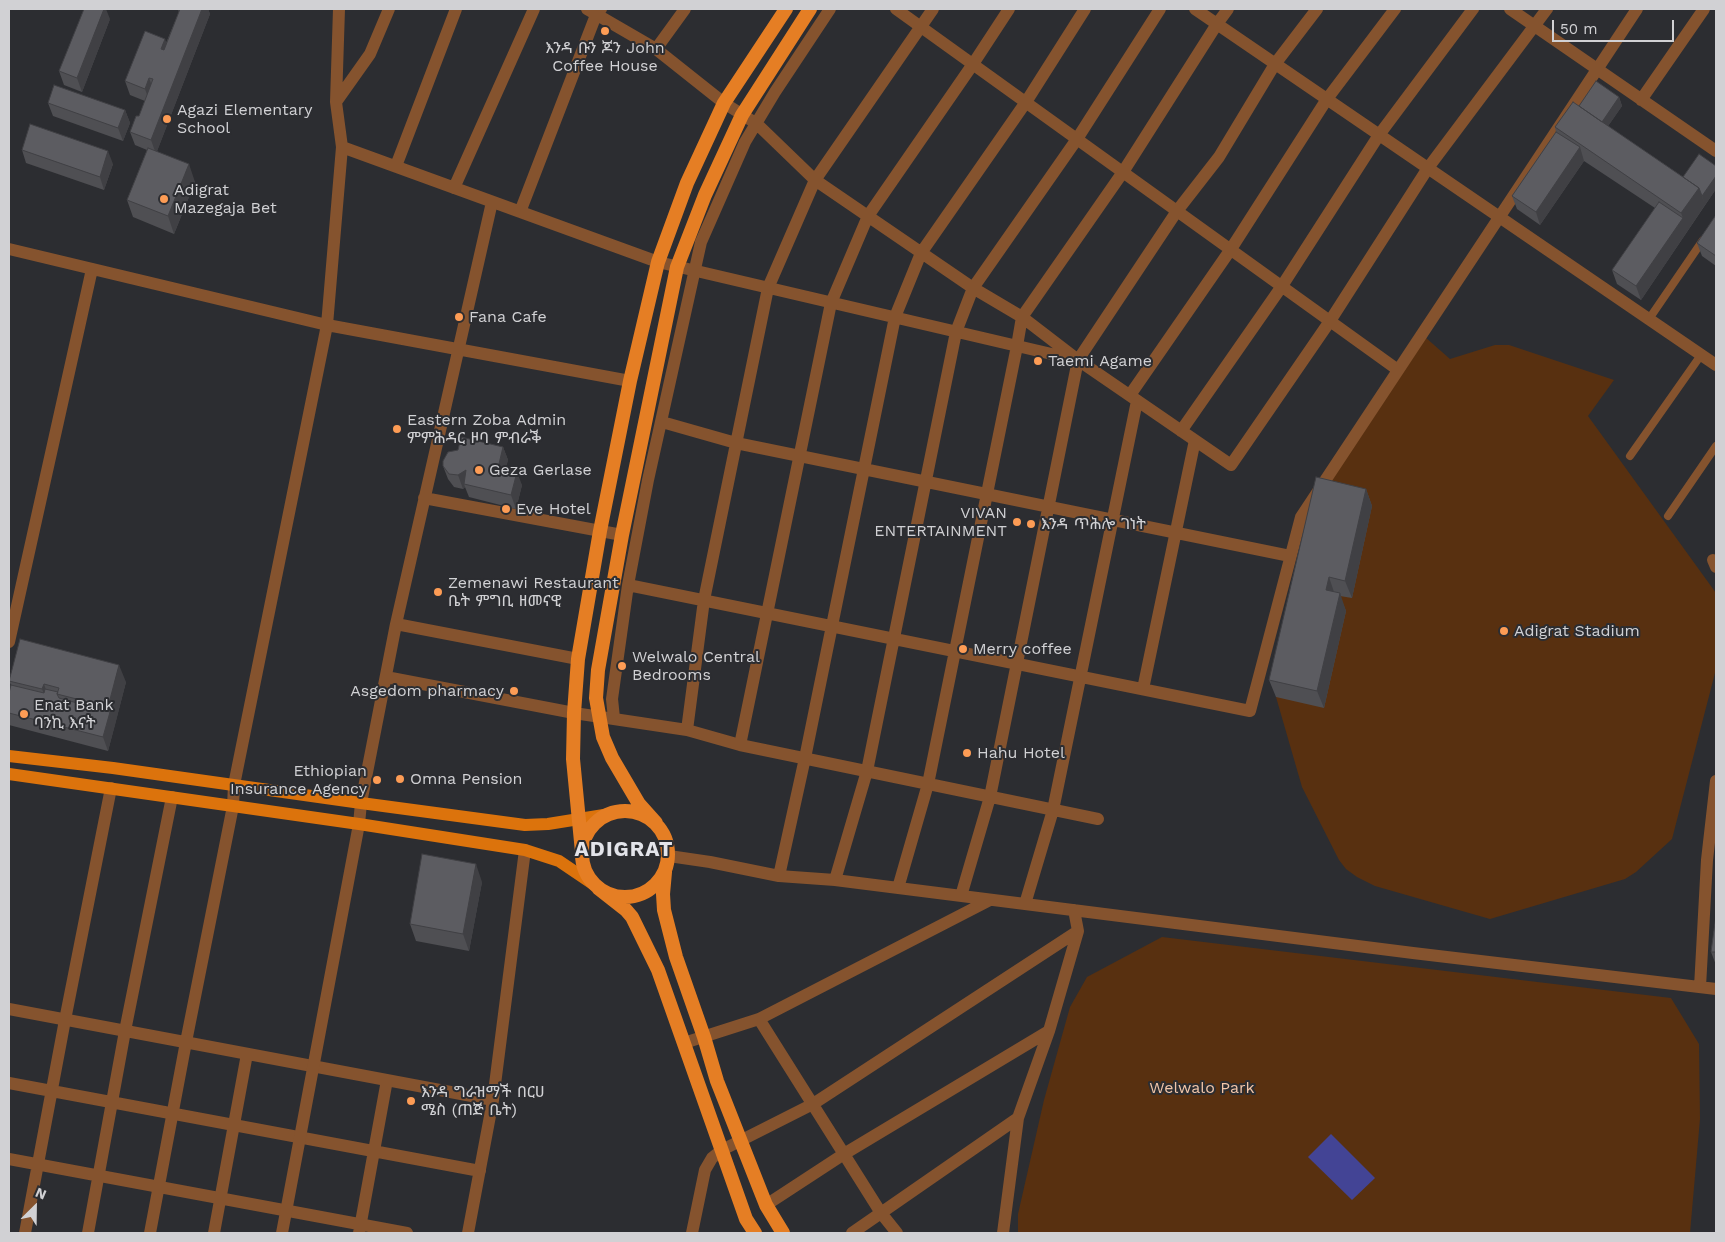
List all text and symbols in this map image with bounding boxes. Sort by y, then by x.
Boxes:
scale bar [1555,10,1678,42]
text: 50 m [1560,20,1597,38]
marker: እንዳ ቡን ጆን John Coffee House [599,25,611,37]
place label: እንዳ ቡን ጆን John Coffee House [545,38,665,76]
place label: Agazi Elementary School [177,100,313,138]
marker: Agazi Elementary School [161,113,173,125]
place label: Adigrat Mazegaja Bet [174,180,277,218]
marker: Adigrat Mazegaja Bet [158,193,170,205]
place label: Fana Cafe [469,307,547,327]
marker: Fana Cafe [453,311,465,323]
place label: Taemi Agame [1048,351,1152,371]
marker: Taemi Agame [1032,355,1044,367]
place label: Eastern Zoba Admin ምምሕዳር ዞባ ምብራቕ [407,410,566,448]
marker: Eastern Zoba Admin ምምሕዳር ዞባ ምብራቕ [391,423,403,435]
place label: Geza Gerlase [489,460,592,480]
marker: Geza Gerlase [473,464,485,476]
place label: Eve Hotel [516,499,591,519]
marker: Eve Hotel [500,503,512,515]
place label: VIVAN ENTERTAINMENT [874,503,1007,541]
place label: እንዳ ጥሕሎ ገነት [1041,514,1146,534]
marker: VIVAN ENTERTAINMENT [1011,516,1023,528]
marker: እንዳ ጥሕሎ ገነት [1025,518,1037,530]
place label: Zemenawi Restaurant ቤት ምግቢ ዘመናዊ [448,573,619,611]
marker: Zemenawi Restaurant ቤት ምግቢ ዘመናዊ [432,586,444,598]
place label: Adigrat Stadium [1514,621,1640,641]
marker: Adigrat Stadium [1498,625,1510,637]
place label: Merry coffee [973,639,1072,659]
marker: Merry coffee [957,643,969,655]
place label: Welwalo Central Bedrooms [632,647,760,685]
marker: Welwalo Central Bedrooms [616,660,628,672]
place label: Asgedom pharmacy [350,681,504,701]
marker: Asgedom pharmacy [508,685,520,697]
place label: Enat Bank ባንኪ እናት [34,695,113,733]
marker: Enat Bank ባንኪ እናት [18,708,30,720]
place label: Hahu Hotel [977,743,1065,763]
marker: Hahu Hotel [961,747,973,759]
place label: Ethiopian Insurance Agency [230,761,367,799]
place label: Omna Pension [410,769,522,789]
marker: Omna Pension [394,773,406,785]
marker: Ethiopian Insurance Agency [371,774,383,786]
district label: ADIGRAT [574,837,674,863]
park label: Welwalo Park [1149,1078,1255,1098]
place label: እንዳ ግራዝማች በርሀ ሜስ (ጠጅ ቤት) [421,1082,545,1120]
marker: እንዳ ግራዝማች በርሀ ሜስ (ጠጅ ቤት) [405,1095,417,1107]
north arrow [10,1182,60,1232]
text: N [33,1184,49,1203]

